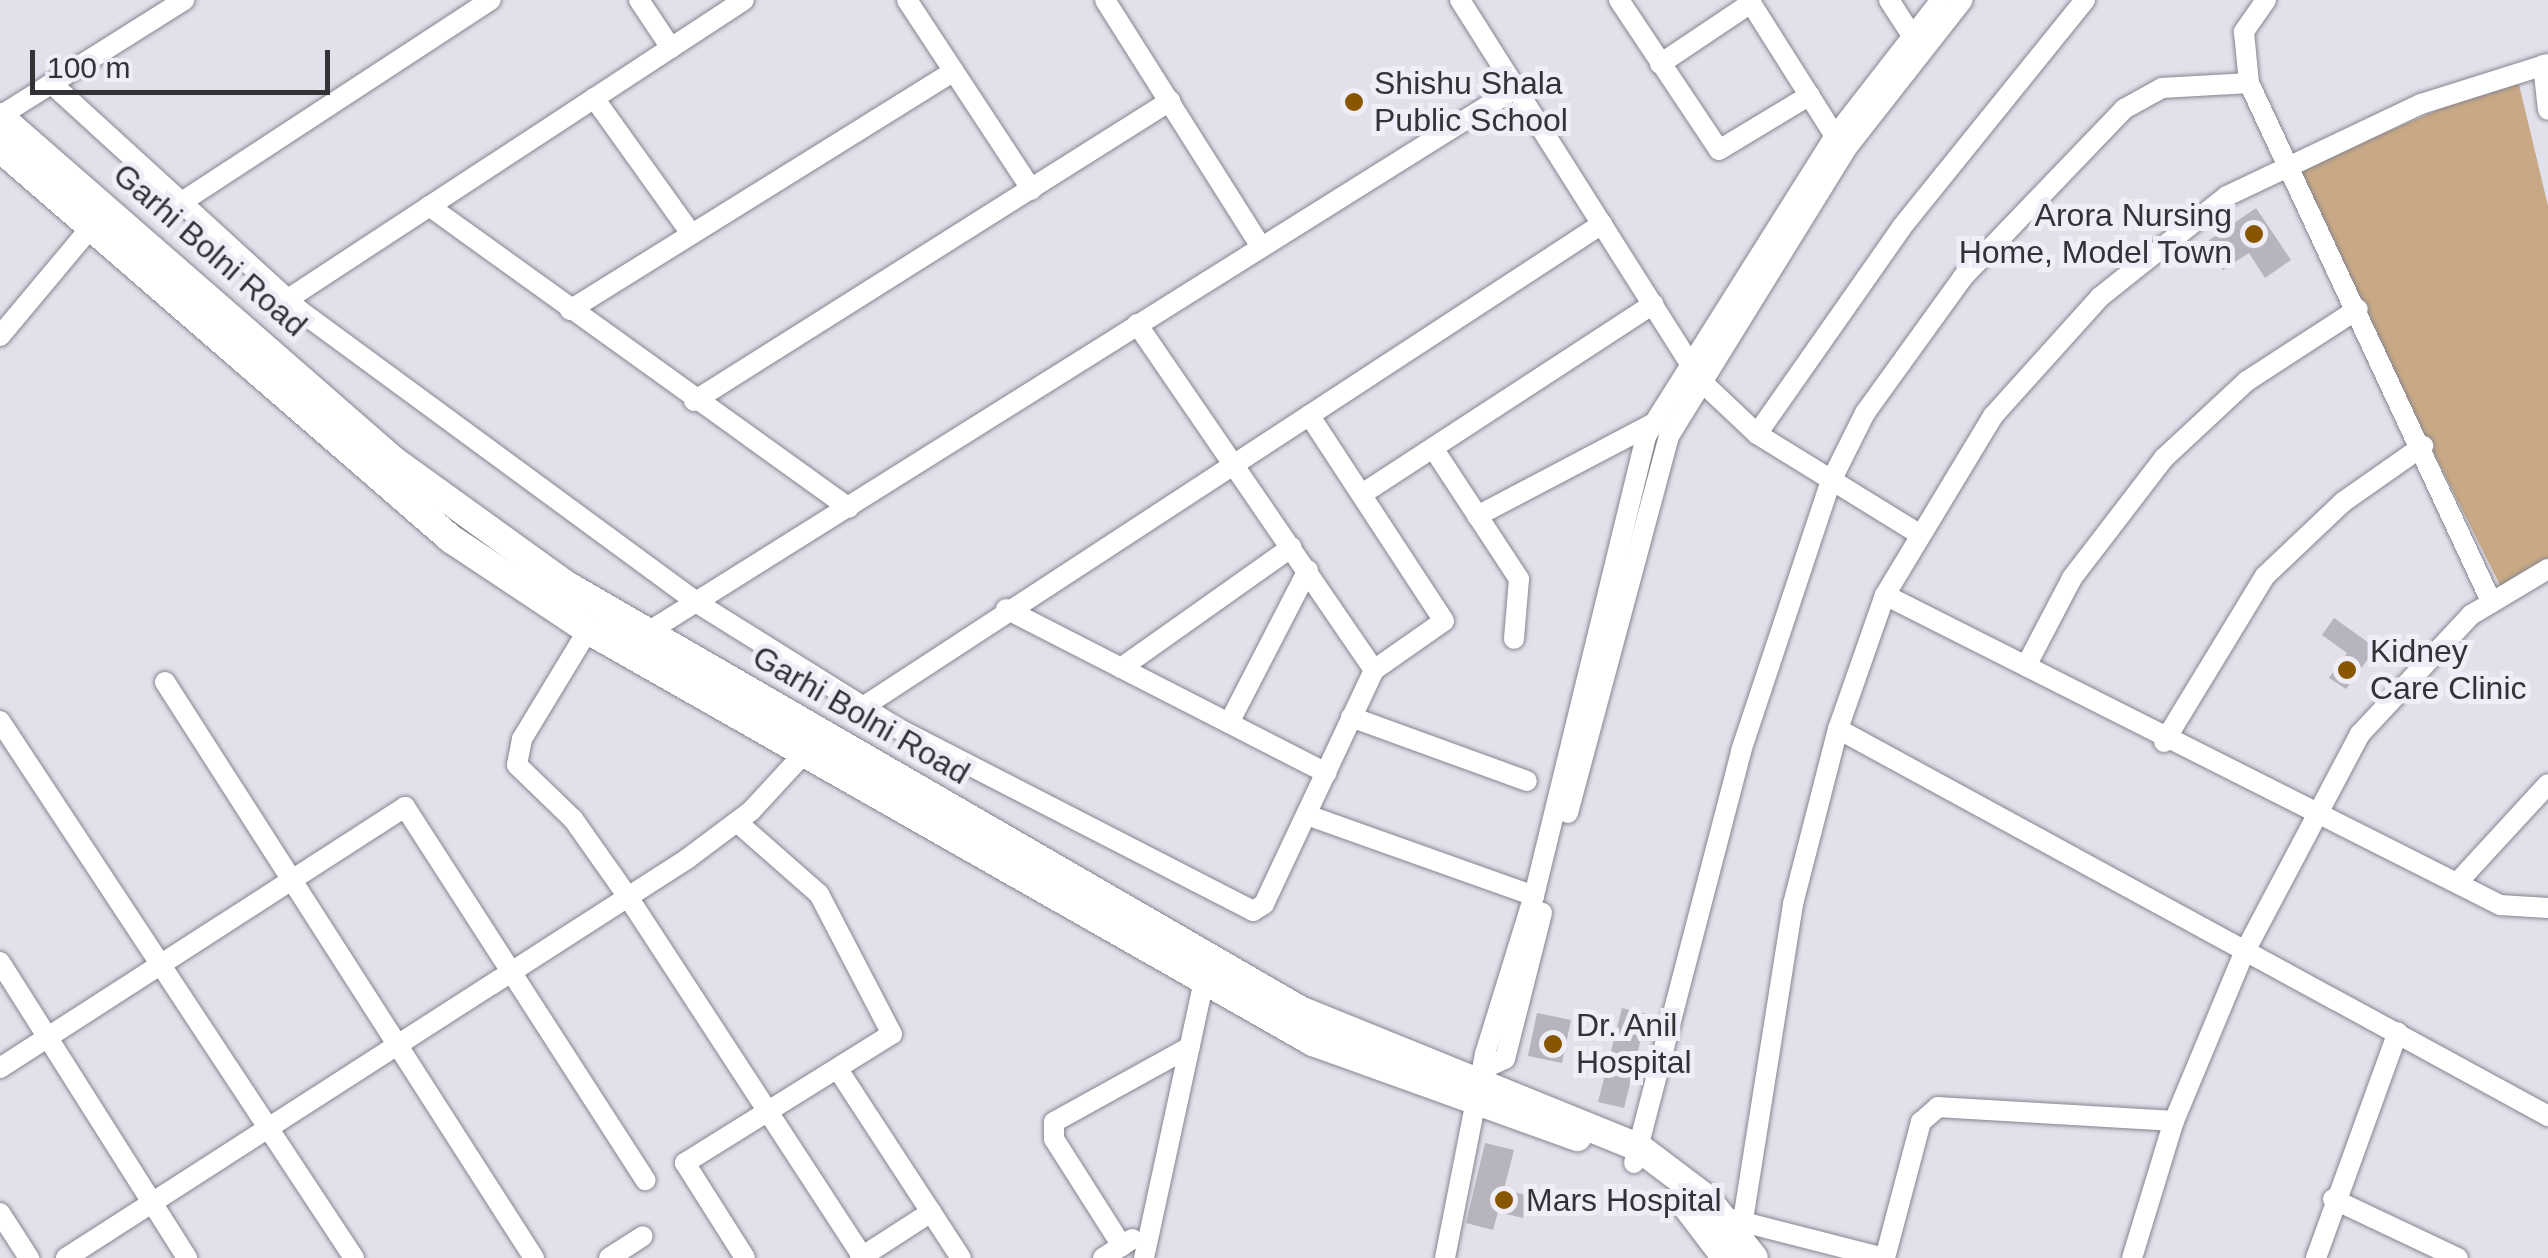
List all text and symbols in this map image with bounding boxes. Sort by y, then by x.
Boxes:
scale bar [35,30,335,92]
text: 100 m [47,51,130,84]
place label: Shishu Shala Public School [1374,65,1568,140]
marker: Shishu Shala Public School [1343,91,1365,113]
street label: Garhi Bolni Road [105,156,315,344]
place label: Arora Nursing Home, Model Town [1958,197,2232,272]
marker: Arora Nursing Home, Model Town [2241,221,2267,247]
place label: Kidney Care Clinic [2370,633,2526,708]
street label: Garhi Bolni Road [746,637,976,793]
marker: Kidney Care Clinic [2334,657,2360,683]
place label: Dr. Anil Hospital [1576,1007,1692,1082]
marker: Dr. Anil Hospital [1540,1031,1566,1057]
place label: Mars Hospital [1526,1181,1722,1219]
marker: Mars Hospital [1491,1187,1517,1213]

